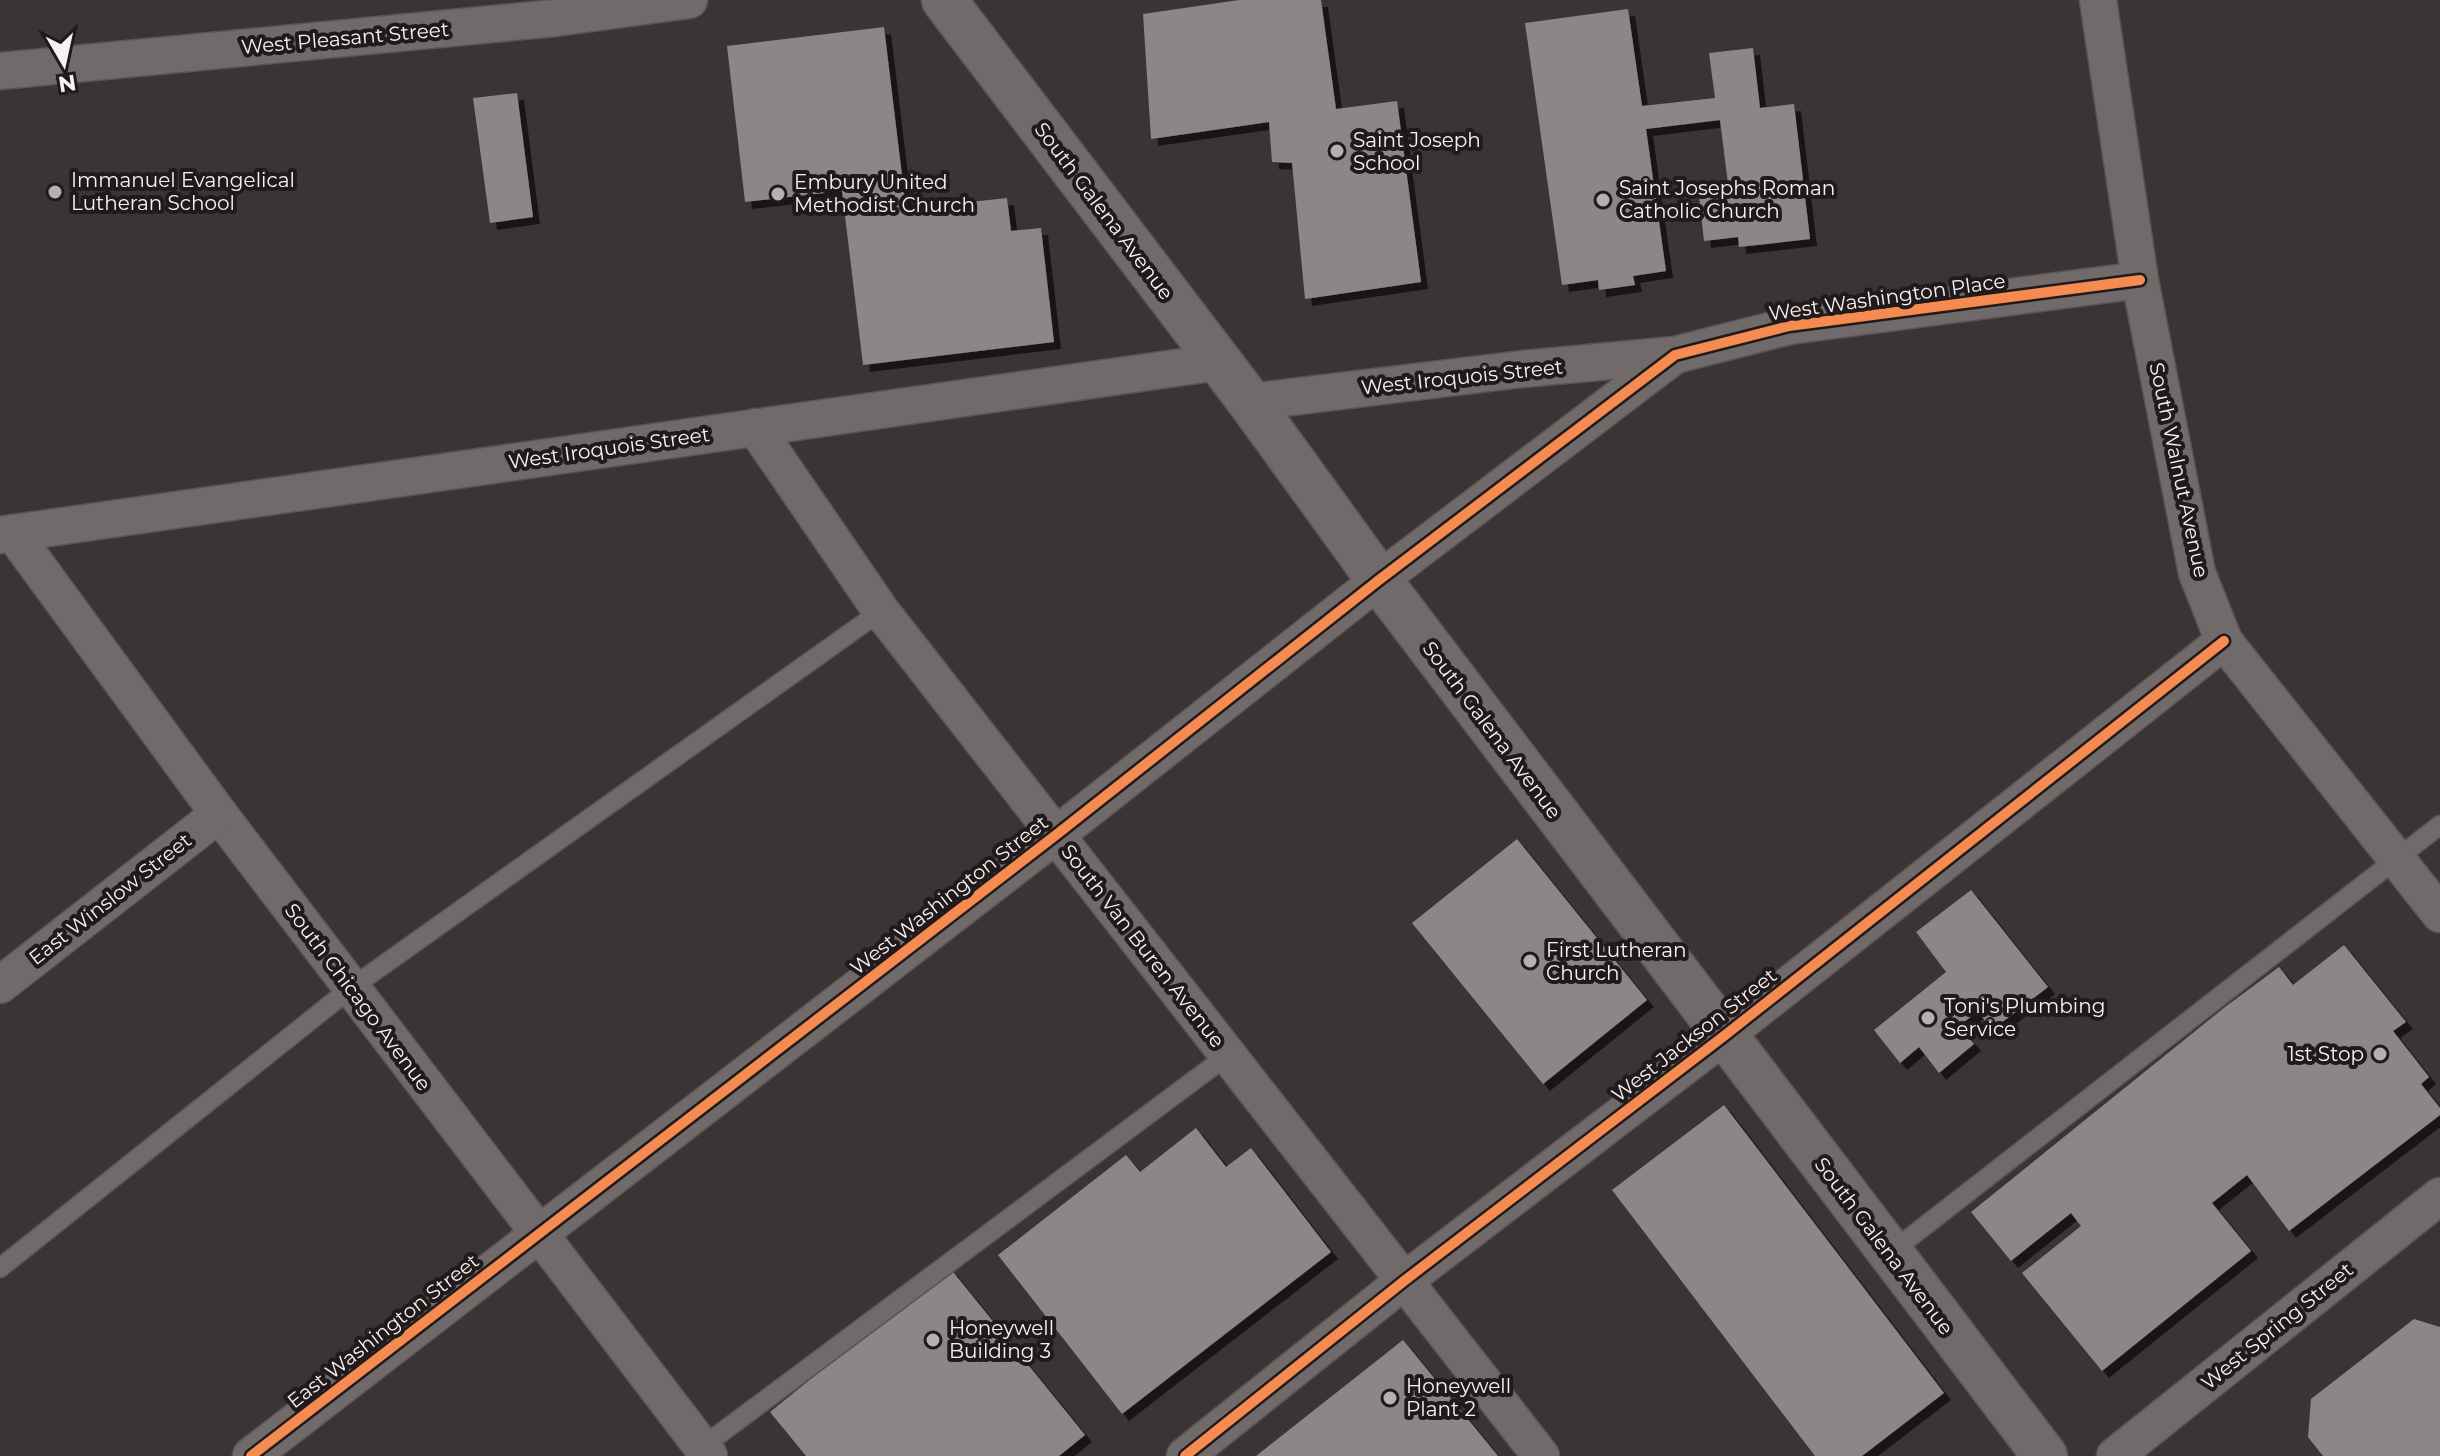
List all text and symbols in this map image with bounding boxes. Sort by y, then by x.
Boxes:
street label: West Pleasant Street [240,17,450,59]
north arrow [24,24,104,104]
text: N [56,69,78,98]
street label: South Galena Avenue [1029,118,1179,304]
place label: Saint Joseph School [1353,128,1481,175]
marker: Saint Joseph School [1328,142,1346,160]
place label: Immanuel Evangelical Lutheran School [71,168,295,215]
place label: Embury United Methodist Church [794,170,975,217]
place label: Saint Josephs Roman Catholic Church [1619,176,1835,223]
marker: Immanuel Evangelical Lutheran School [46,183,64,201]
marker: Embury United Methodist Church [769,185,787,203]
marker: Saint Josephs Roman Catholic Church [1594,191,1612,209]
street label: West Washington Place [1767,268,2007,326]
street label: West Iroquois Street [1360,354,1564,400]
street label: South Walnut Avenue [2144,360,2214,580]
street label: West Iroquois Street [507,422,711,474]
street label: South Galena Avenue [1417,637,1567,823]
street label: West Washington Street [845,810,1053,980]
street label: East Winslow Street [24,828,196,970]
street label: South Van Buren Avenue [1056,840,1230,1052]
street label: South Chicago Avenue [280,899,436,1095]
place label: First Lutheran Church [1546,938,1686,985]
marker: First Lutheran Church [1521,952,1539,970]
street label: West Jackson Street [1607,963,1781,1107]
place label: Toni's Plumbing Service [1944,994,2105,1041]
marker: Toni's Plumbing Service [1919,1009,1937,1027]
place label: 1st Stop [2288,1042,2364,1066]
marker: 1st Stop [2371,1045,2389,1063]
street label: South Galena Avenue [1809,1153,1959,1339]
street label: East Washington Street [282,1249,484,1413]
street label: West Spring Street [2196,1257,2358,1395]
place label: Honeywell Building 3 [949,1316,1054,1363]
marker: Honeywell Building 3 [924,1331,942,1349]
place label: Honeywell Plant 2 [1406,1374,1511,1421]
marker: Honeywell Plant 2 [1381,1389,1399,1407]

